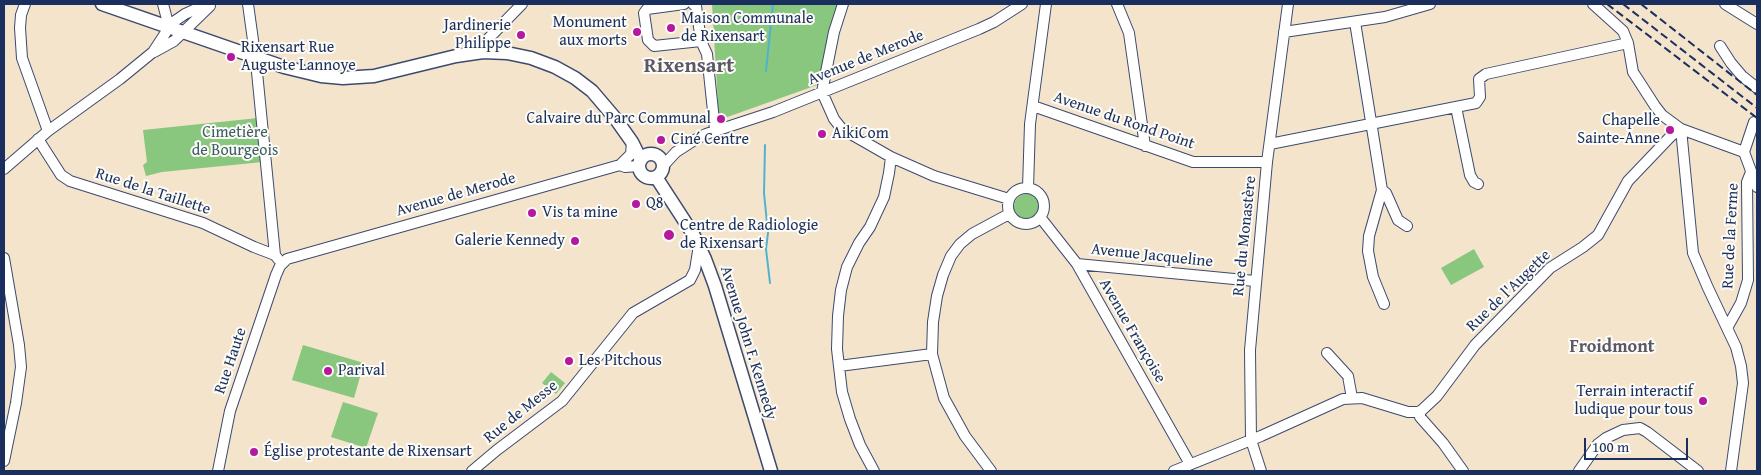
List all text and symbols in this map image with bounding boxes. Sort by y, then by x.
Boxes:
place label: Maison Communale de Rixensart [681,9,813,47]
place label: Monument aux morts [553,13,627,51]
place label: Jardinerie Philippe [444,16,511,54]
marker: Maison Communale de Rixensart [665,22,677,34]
marker: Monument aux morts [631,26,643,38]
street label: Avenue de Merode [805,26,927,90]
marker: Jardinerie Philippe [515,29,527,41]
place label: Rixensart Rue Auguste Lannoye [241,38,356,76]
marker: Rixensart Rue Auguste Lannoye [225,51,237,63]
district label: Rixensart [644,54,734,80]
street label: Avenue du Rond Point [1051,88,1197,154]
place label: Calvaire du Parc Communal [527,109,711,129]
place label: Chapelle Sainte-Anne [1577,111,1660,149]
marker: Calvaire du Parc Communal [715,113,727,125]
park label: Cimetière de Bourgeois [192,123,278,161]
place label: AikiCom [832,124,889,144]
marker: Chapelle Sainte-Anne [1664,124,1676,136]
marker: AikiCom [816,128,828,140]
place label: Ciné Centre [671,130,749,150]
marker: Ciné Centre [655,134,667,146]
street label: Rue de la Taillette [93,164,213,220]
street label: Avenue de Merode [394,169,518,221]
street label: Rue du Monastère [1229,175,1261,297]
street label: Rue de la Ferme [1719,183,1743,289]
place label: Q8 [646,194,663,214]
marker: Q8 [630,198,642,210]
place label: Vis ta mine [542,203,618,223]
marker: Vis ta mine [526,207,538,219]
place label: Centre de Radiologie de Rixensart [680,216,818,254]
marker: Centre de Radiologie de Rixensart [662,228,676,242]
place label: Galerie Kennedy [455,231,565,251]
marker: Galerie Kennedy [569,235,581,247]
street label: Avenue Jacqueline [1090,240,1214,272]
street label: Rue de l'Augette [1463,246,1555,336]
street label: Avenue John F. Kennedy [715,264,781,422]
street label: Avenue Françoise [1094,276,1170,386]
street label: Rue Haute [211,325,251,397]
district label: Froidmont [1569,336,1655,358]
place label: Les Pitchous [579,351,662,371]
marker: Les Pitchous [563,355,575,367]
place label: Parival [338,361,385,381]
marker: Parival [322,365,334,377]
street label: Rue de Messe [480,376,562,448]
place label: Terrain interactif ludique pour tous [1574,382,1693,420]
marker: Terrain interactif ludique pour tous [1697,395,1709,407]
scale bar [1586,428,1690,460]
text: 100 m [1592,436,1629,457]
place label: Église protestante de Rixensart [264,442,472,462]
marker: Église protestante de Rixensart [248,446,260,458]

